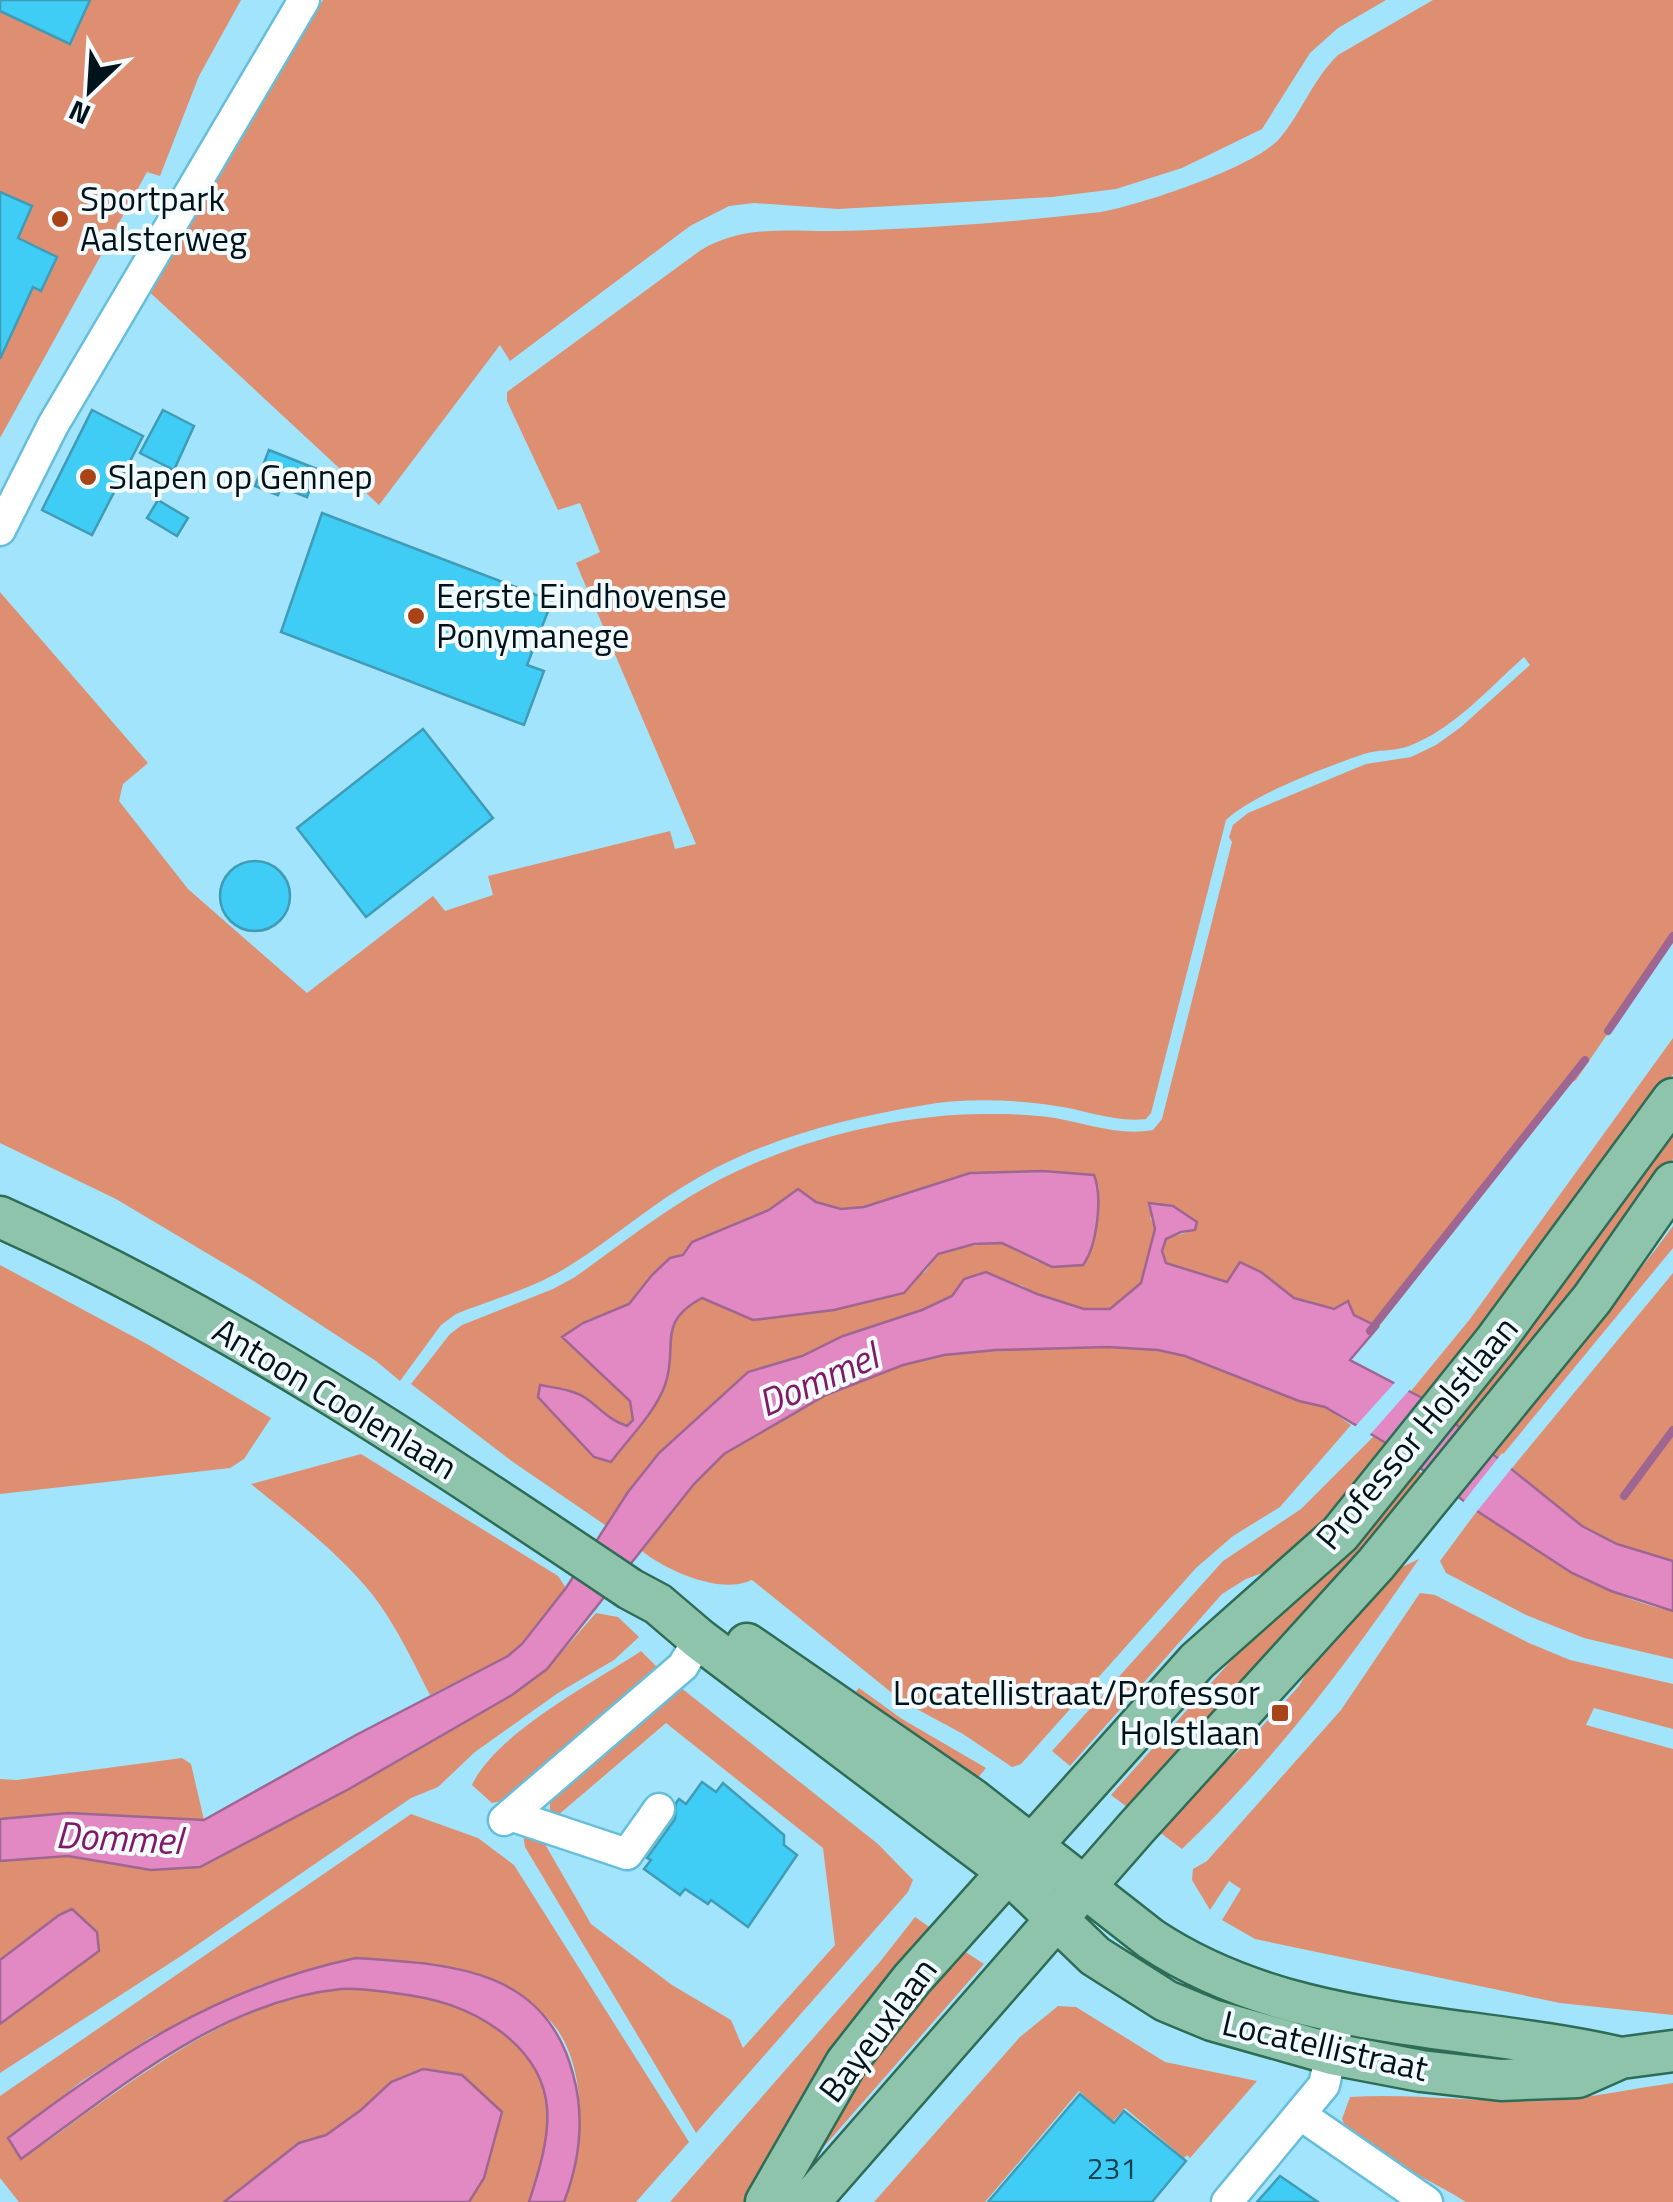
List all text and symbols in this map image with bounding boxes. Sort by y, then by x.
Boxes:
north arrow [40,40,140,140]
text: N [61,90,97,137]
place label: Sportpark Aalsterweg [80,171,247,265]
marker: Sportpark Aalsterweg [49,208,71,230]
place label: Slapen op Gennep [108,449,373,503]
marker: Slapen op Gennep [77,466,99,488]
place label: Eerste Eindhovense Ponymanege [436,568,727,662]
marker: Eerste Eindhovense Ponymanege [405,605,427,627]
street label: Professor Holstlaan [1302,1303,1531,1561]
street label: Antoon Coolenlaan [203,1304,468,1493]
water label: Dommel [748,1325,891,1431]
place label: Locatellistraat/Professor Holstlaan [893,1665,1260,1759]
marker: Locatellistraat/Professor Holstlaan [1269,1702,1291,1724]
water label: Dommel [54,1805,188,1869]
street label: Bayeuxlaan [805,1945,950,2113]
street label: Locatellistraat [1217,1995,1433,2095]
house number: 231 [1087,2145,1137,2191]

